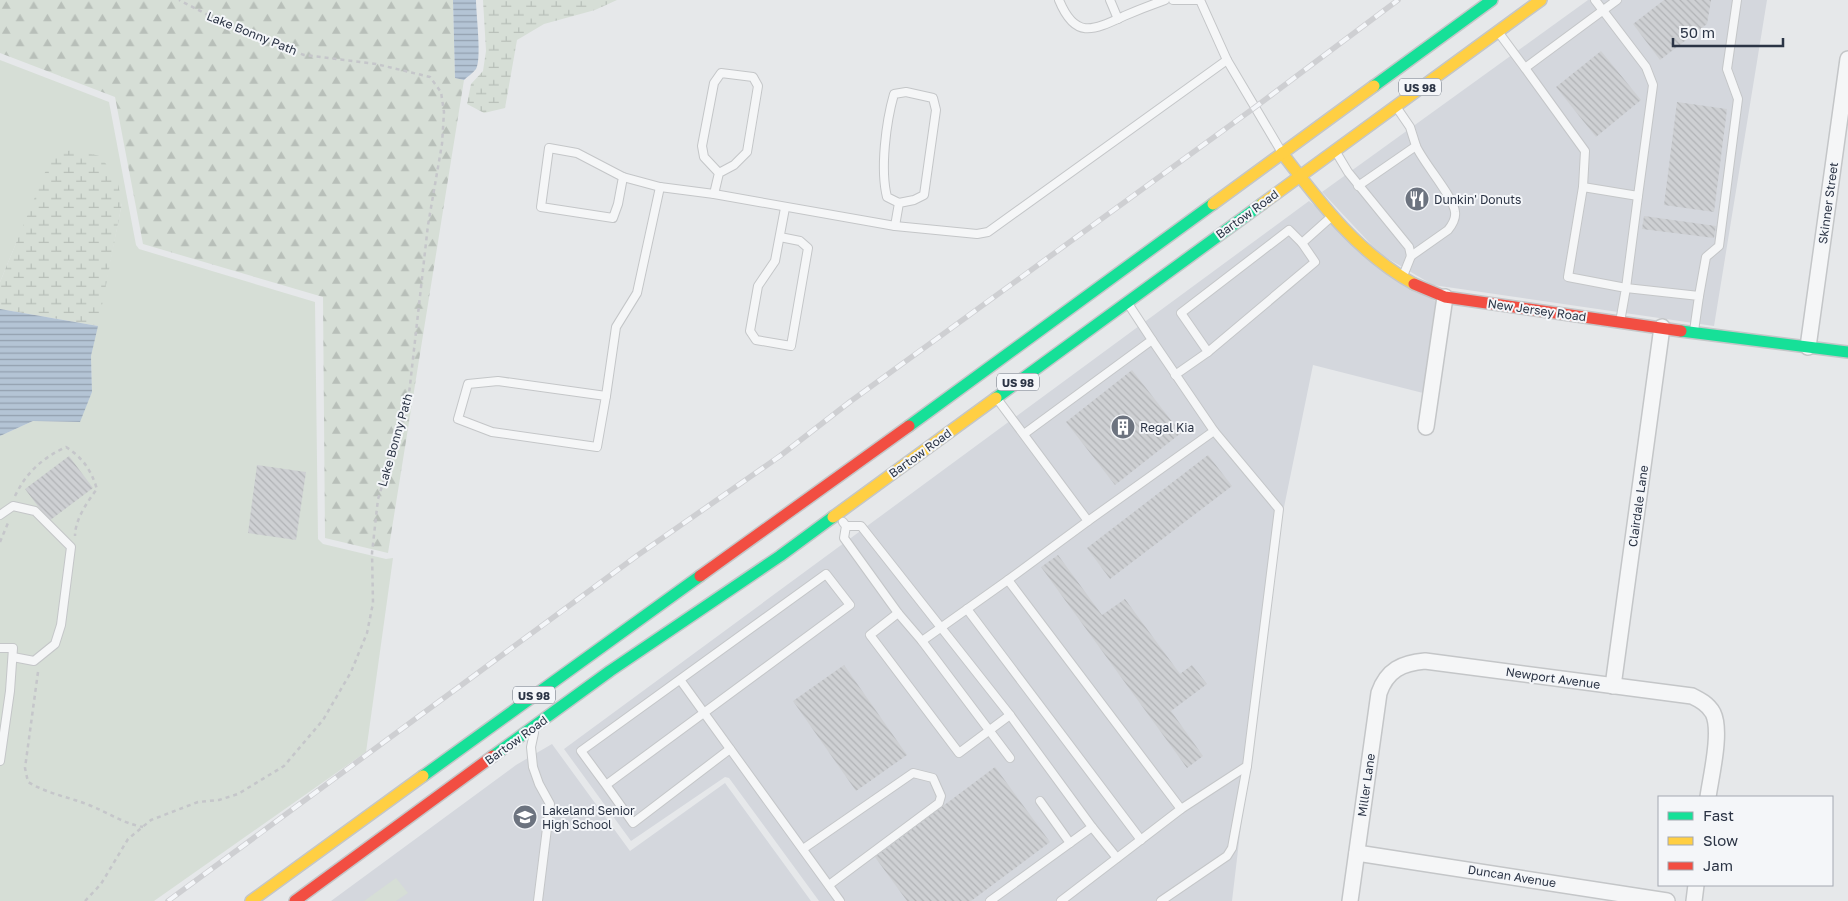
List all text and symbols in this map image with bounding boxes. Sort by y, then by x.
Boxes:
street label: Lake Bonny Path [205,8,299,58]
scale bar [1673,15,1783,47]
text: 50 m [1680,23,1715,41]
road number: US 98 [1399,78,1441,95]
street label: Skinner Street [1815,161,1841,245]
street label: Bartow Road [1213,186,1281,242]
restaurant icon: Dunkin' Donuts [1404,186,1430,212]
place label: Dunkin' Donuts [1434,192,1521,207]
street label: New Jersey Road [1487,296,1587,324]
road number: US 98 [997,374,1039,391]
street label: Lake Bonny Path [375,392,415,488]
building icon: Regal Kia [1110,414,1136,440]
place label: Regal Kia [1140,420,1194,435]
street label: Bartow Road [886,425,954,481]
street label: Clairdale Lane [1625,464,1651,548]
street label: Newport Avenue [1505,664,1601,692]
road number: US 98 [513,686,555,704]
street label: Bartow Road [482,712,550,768]
street label: Miller Lane [1354,752,1378,818]
legend [1658,796,1833,886]
place label: Lakeland Senior High School [542,803,635,832]
school or university icon: Lakeland Senior High School [512,804,538,830]
text: Fast [1703,806,1734,824]
text: Slow [1703,831,1738,849]
text: Jam [1703,856,1733,874]
street label: Duncan Avenue [1467,862,1557,890]

